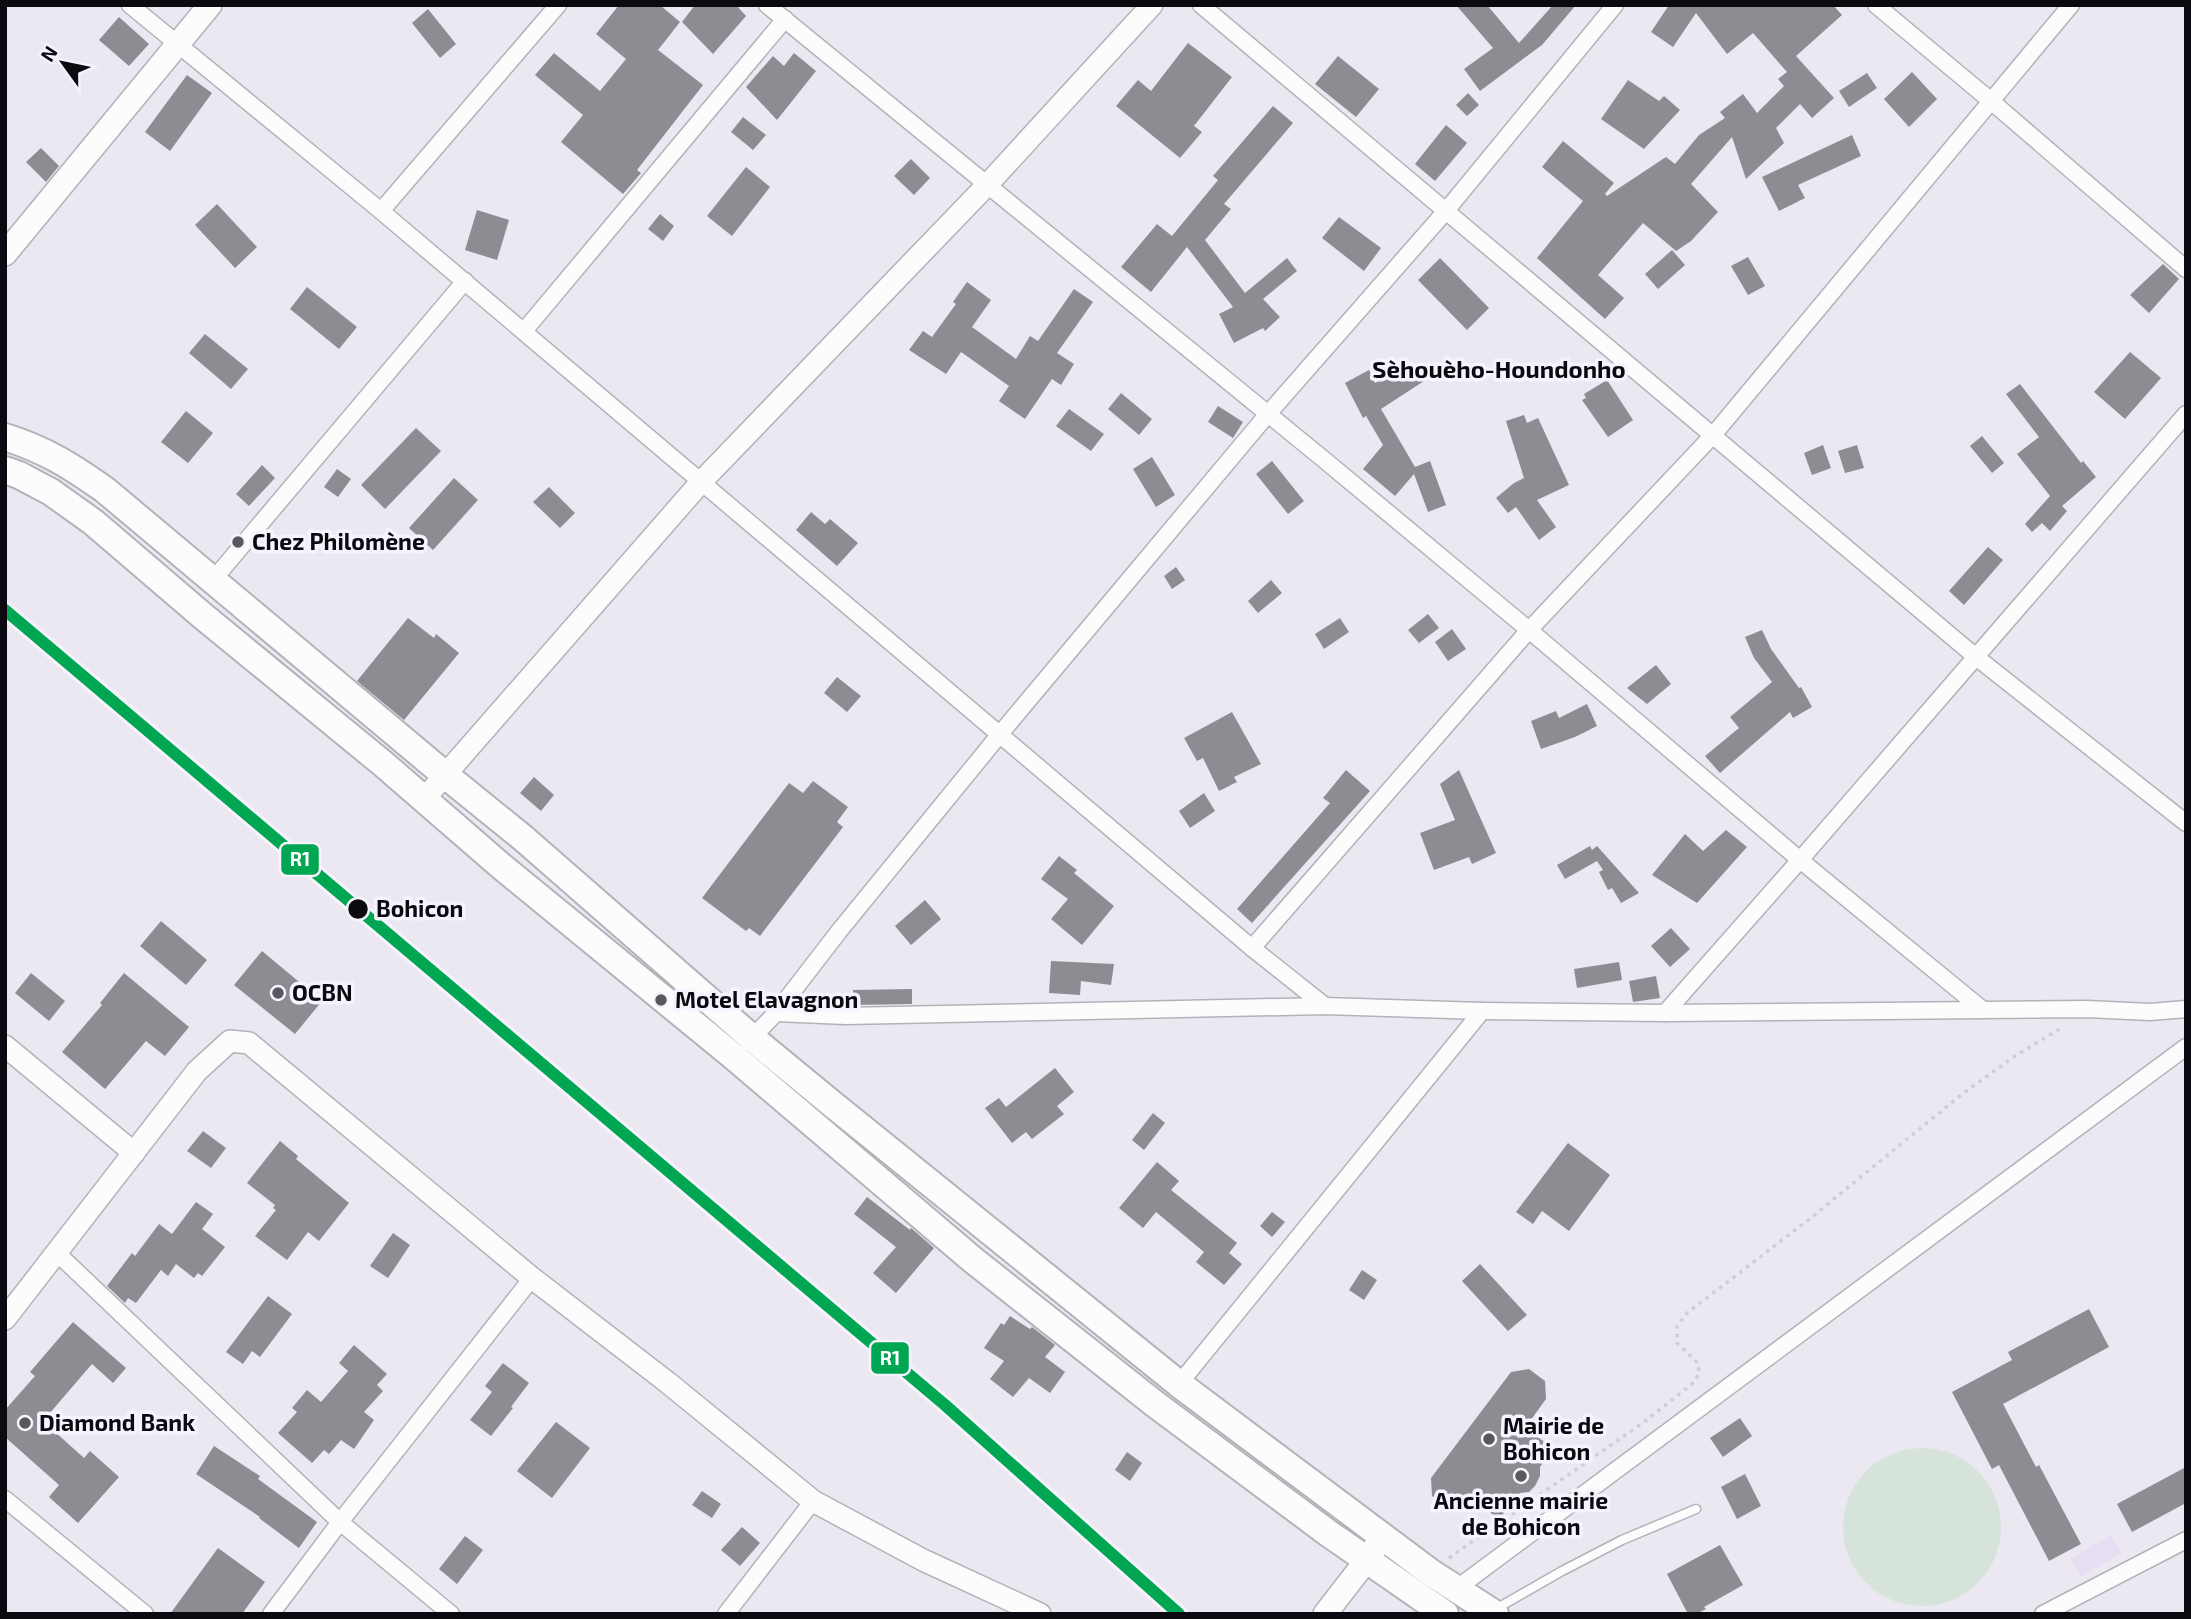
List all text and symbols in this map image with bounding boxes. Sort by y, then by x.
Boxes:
north arrow [28,28,98,98]
text: N [35,41,62,65]
district label: Sèhouèho-Houndonho [1372,354,1626,383]
place label: Chez Philomène [252,527,425,555]
marker: Chez Philomène [230,534,246,550]
line badge: R1 [280,843,320,876]
text: R1 [290,847,310,870]
place label: Bohicon [376,894,463,922]
marker: Bohicon [346,897,370,921]
place label: OCBN [292,978,353,1006]
marker: OCBN [270,985,286,1001]
place label: Motel Elavagnon [675,985,858,1013]
marker: Motel Elavagnon [653,992,669,1008]
line badge: R1 [870,1341,910,1375]
text: R1 [880,1346,900,1369]
place label: Diamond Bank [39,1408,195,1436]
place label: Mairie de Bohicon [1503,1411,1604,1465]
marker: Diamond Bank [17,1415,33,1431]
marker: Mairie de Bohicon [1481,1431,1497,1447]
marker: Ancienne mairie de Bohicon [1513,1468,1529,1484]
place label: Ancienne mairie de Bohicon [1434,1486,1608,1540]

